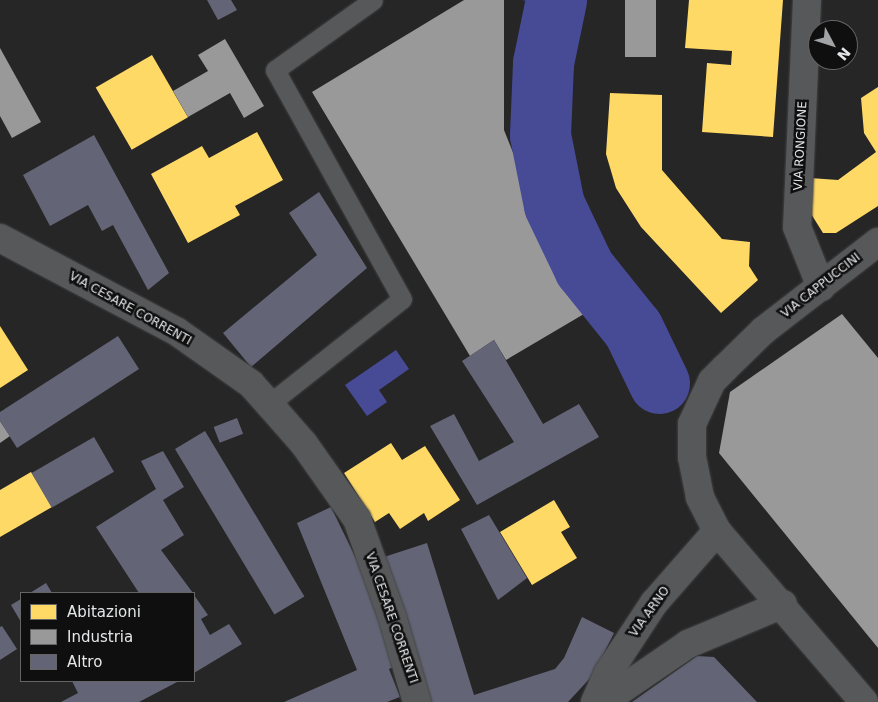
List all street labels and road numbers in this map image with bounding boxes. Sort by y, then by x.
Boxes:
street label: VIA RONGIONE [791,101,811,191]
street label: VIA CAPPUCCINI [779,251,863,321]
street label: VIA CESARE CORRENTI [66,269,194,349]
street label: VIA CESARE CORRENTI [362,551,420,685]
street label: VIA ARNO [627,584,673,640]

